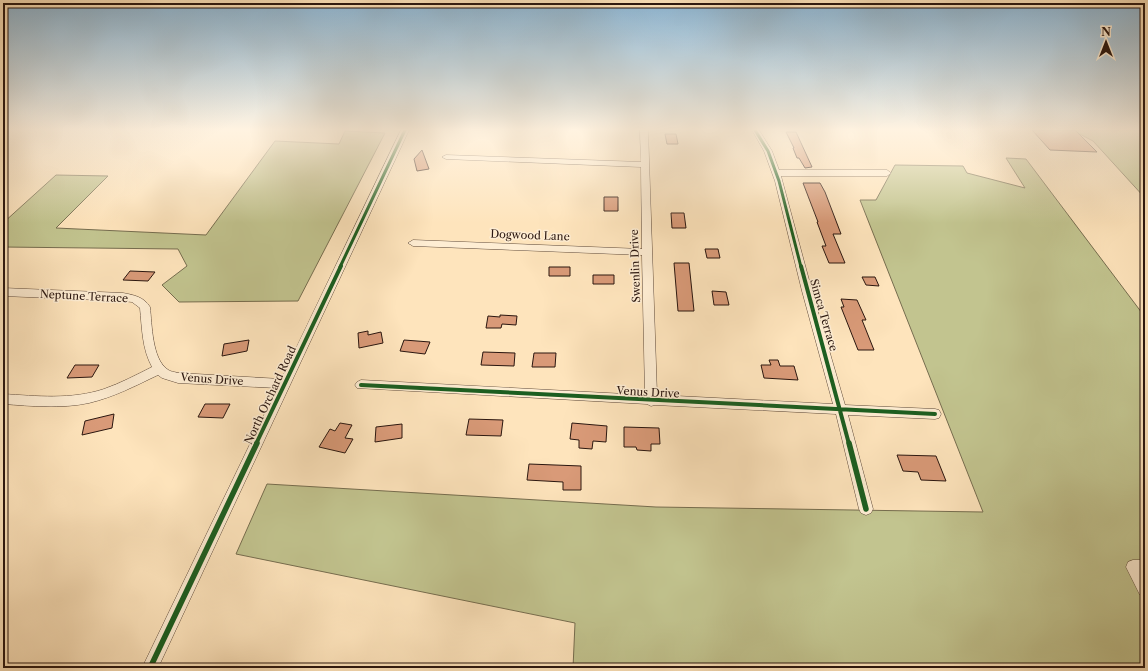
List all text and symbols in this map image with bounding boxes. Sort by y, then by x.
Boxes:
north arrow [1086,22,1126,62]
text: N [1101,25,1111,39]
street label: Dogwood Lane [490,227,570,243]
street label: Swenlin Drive [627,229,643,303]
street label: Simca Terrace [807,277,841,353]
street label: Neptune Terrace [39,287,129,305]
street label: North Orchard Road [241,343,299,447]
street label: Venus Drive [179,370,244,388]
street label: Venus Drive [615,383,680,401]

